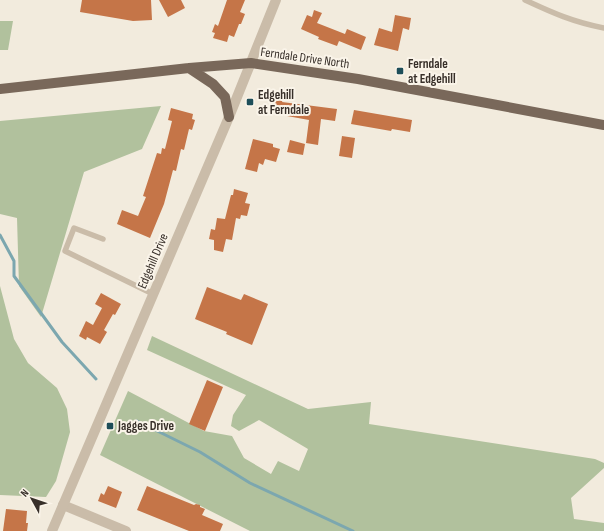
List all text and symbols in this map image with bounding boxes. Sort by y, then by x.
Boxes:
street label: Ferndale Drive North [260,44,350,72]
place label: Ferndale at Edgehill [408,56,456,87]
marker: Ferndale at Edgehill [395,66,405,76]
place label: Edgehill at Ferndale [258,87,310,118]
marker: Edgehill at Ferndale [245,97,255,107]
street label: Edgehill Drive [134,231,172,291]
place label: Jagges Drive [117,418,174,434]
marker: Jagges Drive [105,421,115,431]
north arrow [12,479,52,519]
text: N [18,486,32,499]

